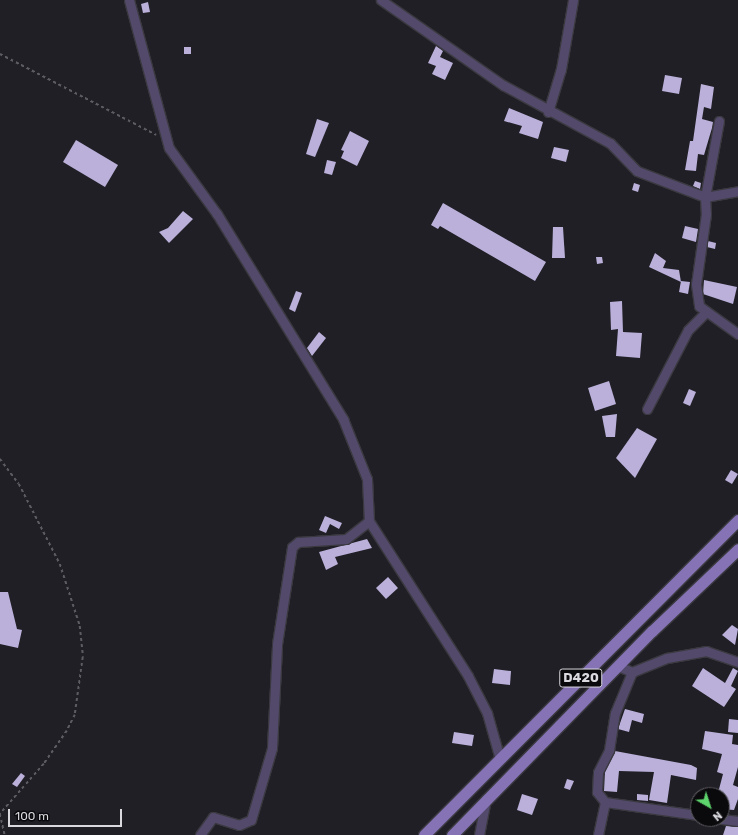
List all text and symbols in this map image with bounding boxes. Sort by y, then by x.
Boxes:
road number: D420 [559,667,603,689]
north arrow [690,787,730,827]
scale bar [10,801,124,827]
text: N [710,808,724,823]
text: 100 m [15,809,49,823]

